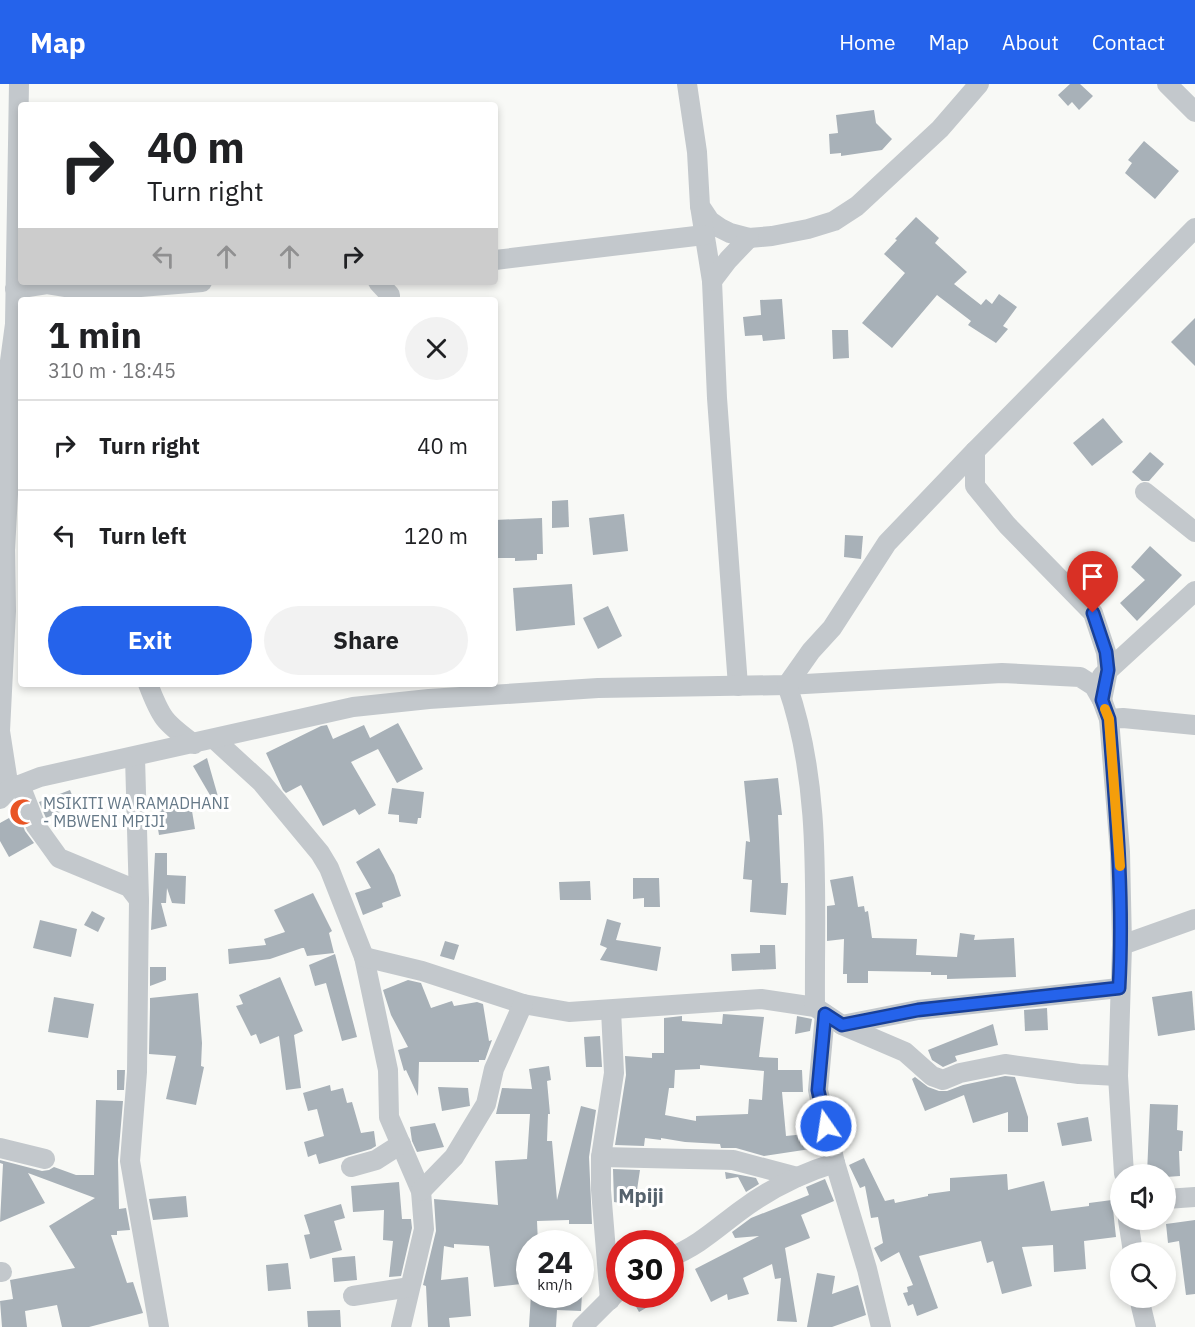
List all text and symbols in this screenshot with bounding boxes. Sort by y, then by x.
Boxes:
text: Map [30,24,86,61]
text: Home [839,28,896,56]
text: Map [929,28,969,56]
text: About [1002,28,1059,56]
text: Contact [1092,28,1165,56]
text: 40 m [147,120,245,175]
icon: right [48,126,126,204]
text: Turn right [147,173,264,208]
icon: left [147,240,180,273]
icon: ahead [210,240,243,273]
icon: ahead [273,240,306,273]
icon: right [336,240,369,273]
text: 1 min [48,311,142,358]
button: close [405,317,468,380]
text: 310 m · 18:45 [48,357,176,384]
icon: right [48,429,81,462]
text: Turn right [99,431,200,460]
text: 40 m [417,431,468,460]
icon: left [48,519,81,552]
text: Turn left [99,521,187,550]
text: 120 m [404,521,468,550]
pin [1067,551,1118,613]
icon: arrive [1076,560,1109,593]
button: Exit [48,606,252,675]
button: Share [264,606,468,675]
place label: MSIKITI WA RAMADHANI - MBWENI MPIJI [43,793,229,831]
mosque icon: MSIKITI WA RAMADHANI - MBWENI MPIJI [8,797,38,827]
position arrow [794,1094,858,1158]
map controls [1110,1164,1176,1308]
button: sound [1110,1164,1176,1230]
district label: Mpiji [618,1182,664,1209]
speed limit sign: 30 [606,1230,684,1308]
text: 24 [537,1242,573,1281]
button: search [1110,1242,1176,1308]
text: km/h [537,1275,573,1294]

